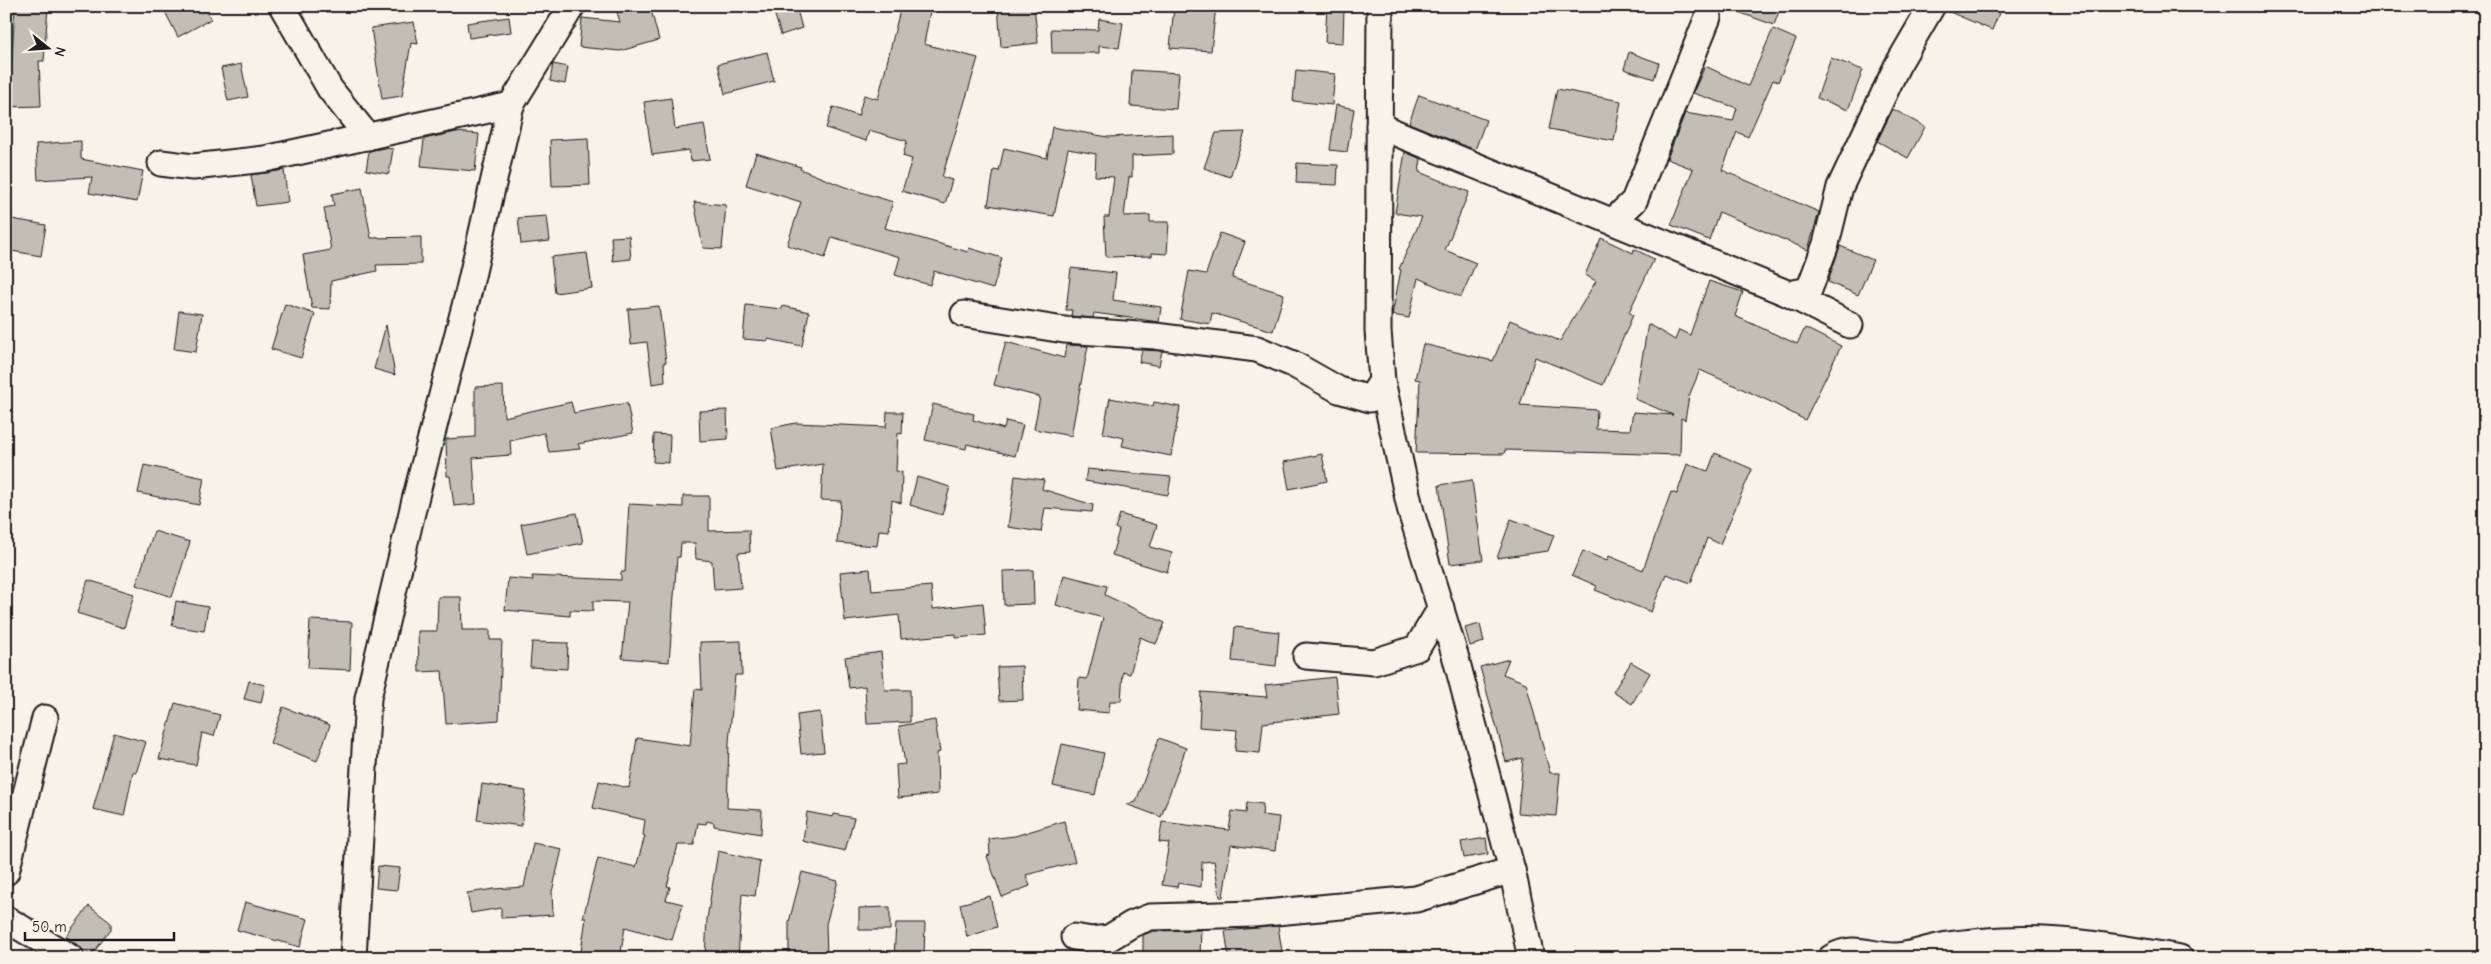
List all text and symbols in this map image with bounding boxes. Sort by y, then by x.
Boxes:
north arrow [22,22,72,72]
text: N [50,45,69,59]
scale bar [25,909,174,941]
text: 50 m [32,918,67,936]

